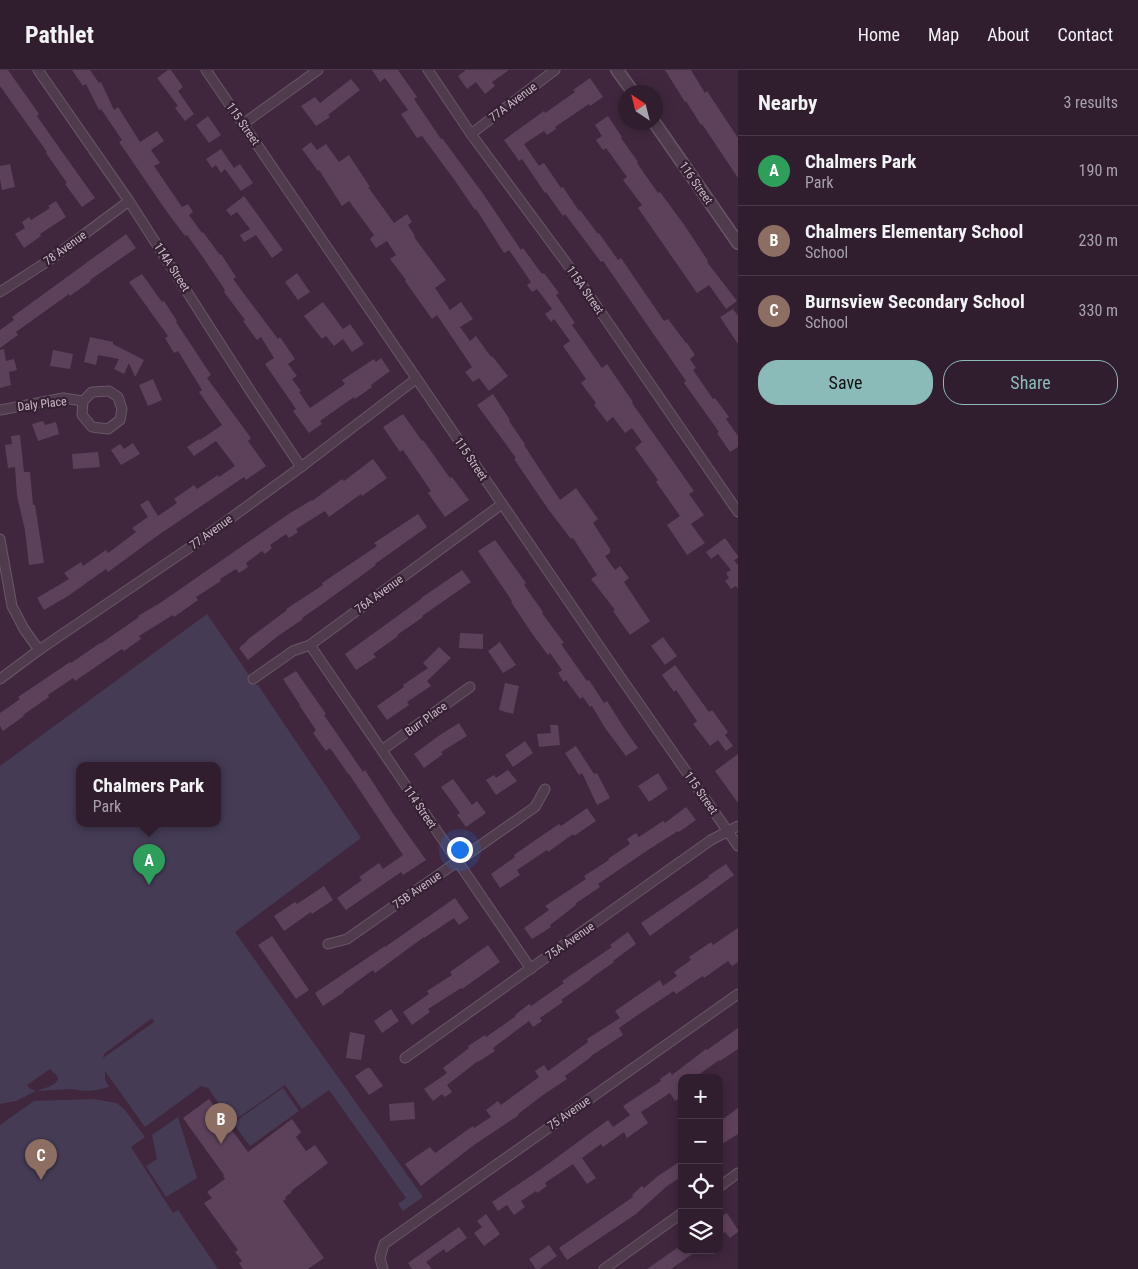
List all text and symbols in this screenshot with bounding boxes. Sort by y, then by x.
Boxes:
text: Pathlet [25,21,94,49]
text: Home [858,24,900,45]
text: Map [928,24,959,45]
text: About [987,24,1029,45]
text: Contact [1057,24,1113,45]
street label: 77A Avenue [486,79,540,124]
north arrow [618,85,663,130]
text: Nearby [758,91,817,115]
text: 3 results [1063,93,1118,112]
street label: 115 Street [223,100,263,148]
text: Chalmers Park [805,150,916,173]
street label: 116 Street [676,159,716,207]
text: A [769,161,779,180]
text: 190 m [1079,161,1118,180]
text: Park [805,173,834,192]
text: Chalmers Elementary School [805,220,1023,243]
street label: 78 Avenue [41,228,89,268]
text: B [770,231,778,250]
text: 230 m [1079,231,1118,250]
street label: 114A Street [151,240,193,294]
text: School [805,243,848,262]
street label: 115A Street [563,263,607,317]
text: Burnsview Secondary School [805,290,1025,313]
text: C [769,301,779,320]
text: 330 m [1079,301,1118,320]
text: School [805,313,848,332]
button: Save [758,360,933,405]
button: Share [943,360,1118,405]
street label: Daly Place [17,394,68,414]
street label: 115 Street [452,435,491,483]
street label: 77 Avenue [187,512,235,552]
street label: 76A Avenue [352,572,406,616]
street label: Burr Place [402,699,450,739]
popup [76,762,221,827]
street label: 115 Street [681,769,721,817]
text: Chalmers Park [93,774,204,797]
street label: 114 Street [401,783,440,831]
text: Park [93,797,121,816]
your location [447,837,473,863]
pin: A [133,844,165,885]
street label: 75B Avenue [390,868,444,912]
street label: 75A Avenue [543,919,597,963]
map controls [678,1074,723,1254]
button: + [678,1074,723,1119]
street label: 75 Avenue [545,1093,593,1133]
pin: B [205,1103,237,1144]
button: − [678,1119,723,1164]
pin: C [25,1139,57,1180]
button: locate [678,1164,723,1209]
button: layers [678,1209,723,1254]

